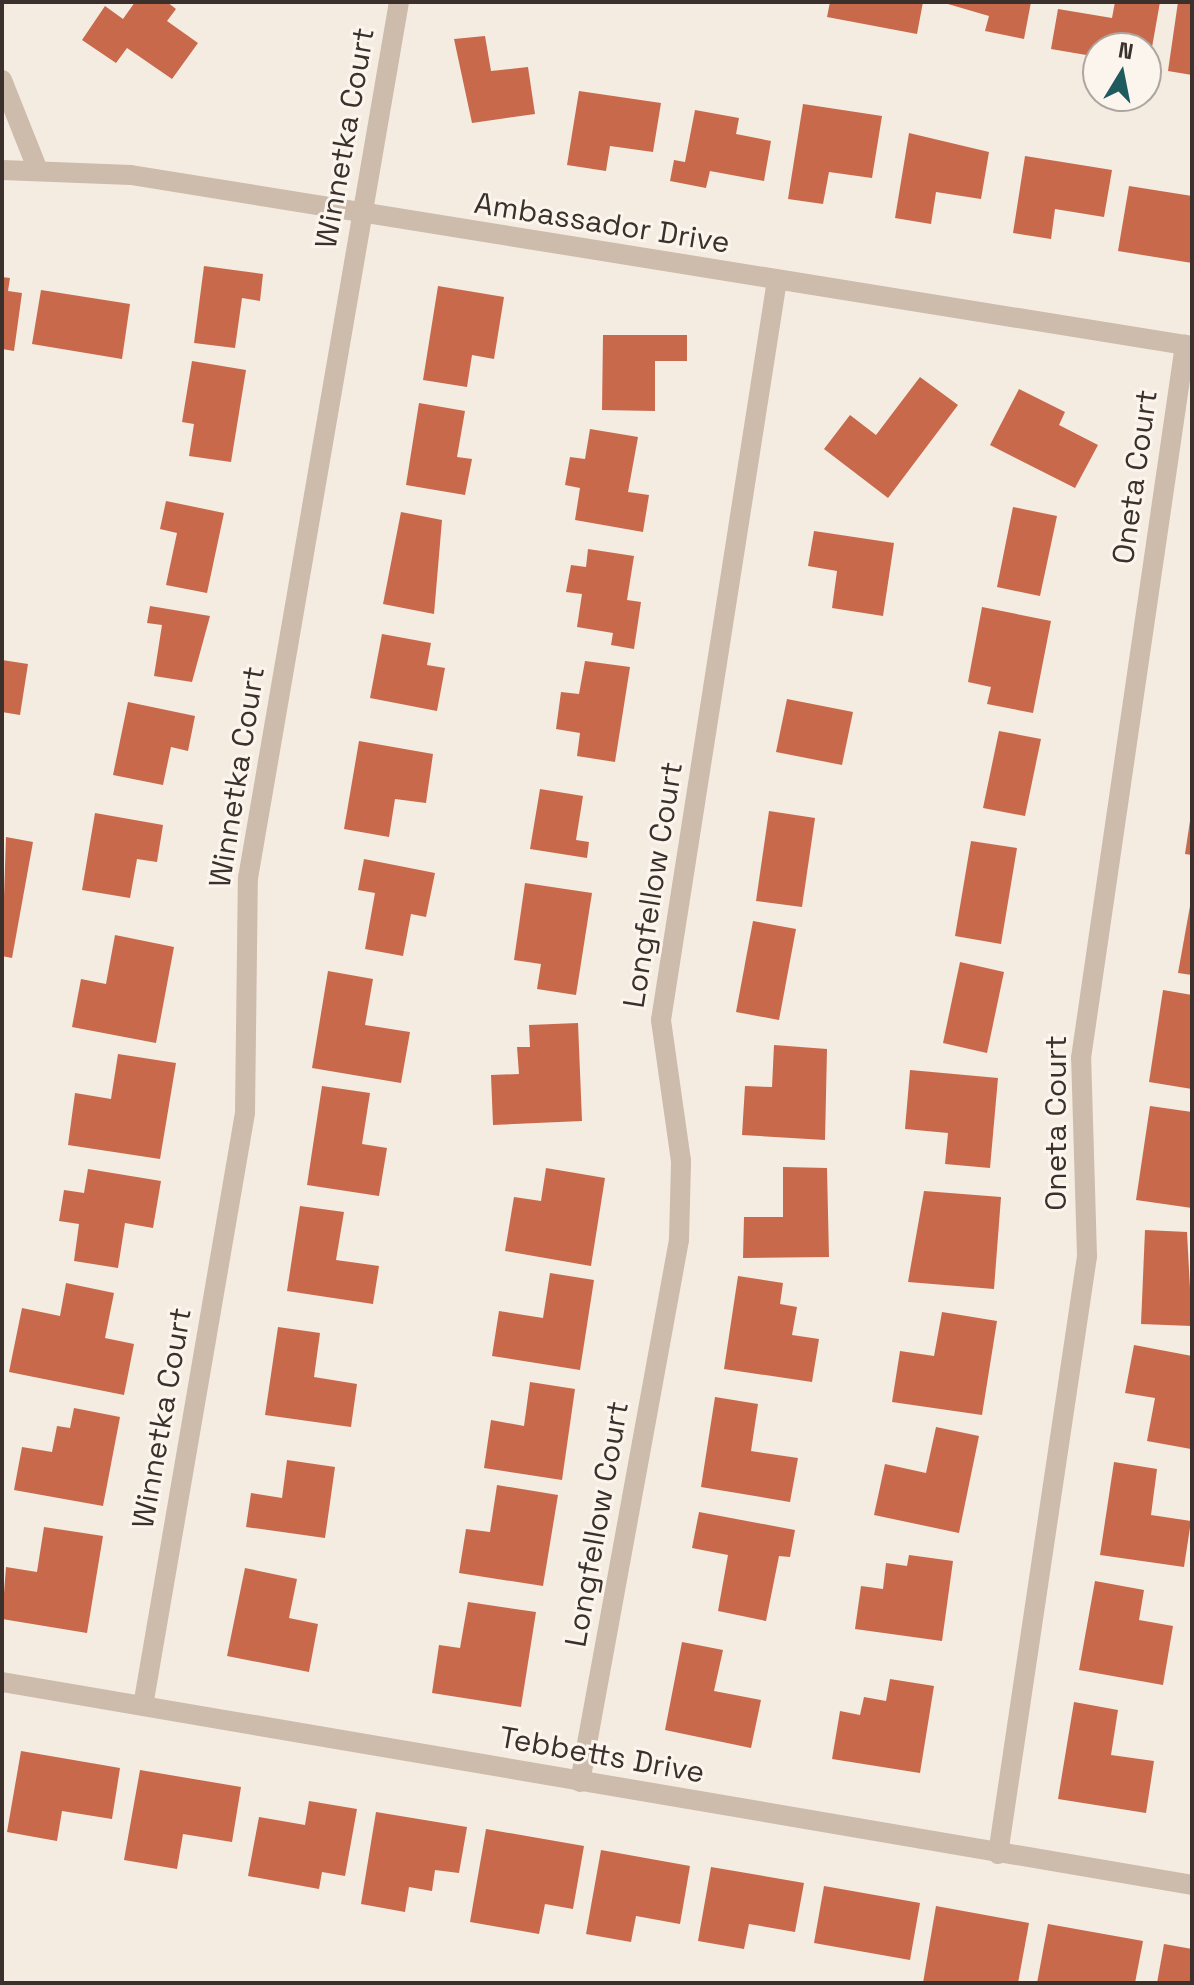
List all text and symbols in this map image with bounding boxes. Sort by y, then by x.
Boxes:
street label: Winnetka Court [308,25,382,251]
north arrow [1082,32,1162,112]
text: N [1116,35,1136,65]
street label: Ambassador Drive [472,185,732,261]
street label: Oneta Court [1105,388,1165,566]
street label: Winnetka Court [202,664,272,890]
street label: Longfellow Court [616,759,690,1011]
street label: Oneta Court [1038,1035,1074,1211]
street label: Winnetka Court [125,1305,199,1531]
street label: Longfellow Court [558,1398,636,1650]
street label: Tebbetts Drive [497,1719,707,1791]

